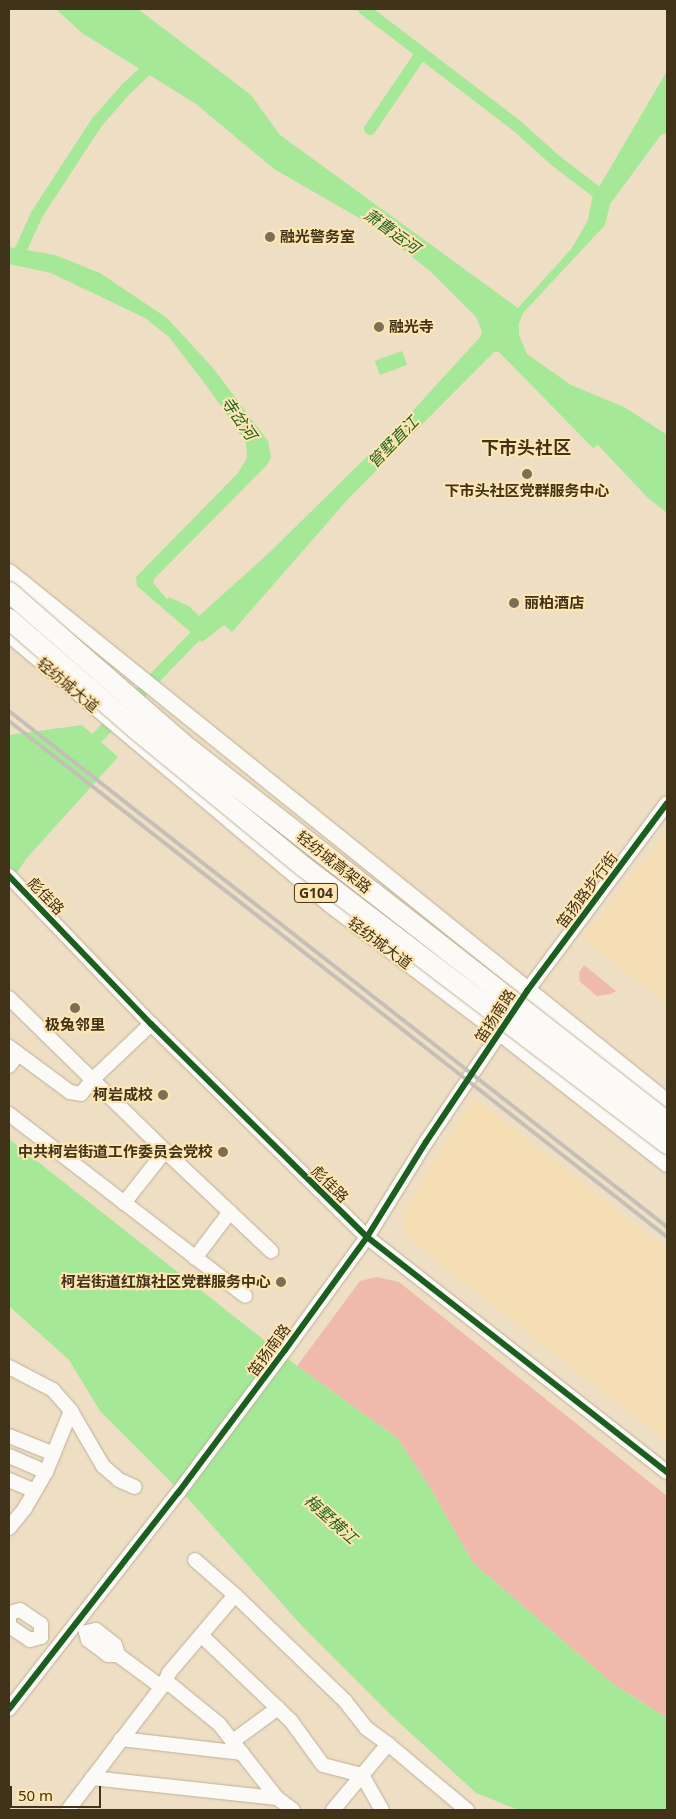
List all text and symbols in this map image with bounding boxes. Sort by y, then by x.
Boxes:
water label: 萧曹运河 [360,204,424,258]
place label: 融光警务室 [280,228,355,246]
marker: 融光警务室 [264,231,276,243]
place label: 融光寺 [389,318,434,336]
marker: 融光寺 [373,321,385,333]
water label: 寺岔河 [217,393,261,443]
water label: 管墅直江 [364,412,422,472]
district label: 下市头社区 [481,436,571,458]
marker: 下市头社区党群服务中心 [521,468,533,480]
place label: 下市头社区党群服务中心 [445,482,609,500]
place label: 丽柏酒店 [524,594,584,612]
marker: 丽柏酒店 [508,597,520,609]
street label: 轻纺城大道 [33,654,103,716]
street label: 轻纺城高架路 [293,827,375,897]
street label: 笛扬路步行街 [553,849,621,931]
street label: 彪佳路 [24,874,68,918]
road number: G104 [294,881,338,904]
street label: 轻纺城大道 [345,913,415,973]
street label: 笛扬南路 [471,986,519,1046]
marker: 极兔邻里 [69,1002,81,1014]
place label: 极兔邻里 [45,1016,105,1034]
place label: 柯岩成校 [93,1086,153,1104]
marker: 柯岩成校 [157,1089,169,1101]
place label: 中共柯岩街道工作委员会党校 [18,1143,213,1161]
marker: 中共柯岩街道工作委员会党校 [217,1146,229,1158]
street label: 彪佳路 [308,1162,352,1206]
place label: 柯岩街道红旗社区党群服务中心 [61,1273,271,1291]
marker: 柯岩街道红旗社区党群服务中心 [275,1276,287,1288]
street label: 笛扬南路 [244,1320,294,1380]
water label: 梅墅横江 [301,1490,361,1548]
scale bar [12,1776,104,1808]
text: 50 m [18,1785,53,1805]

